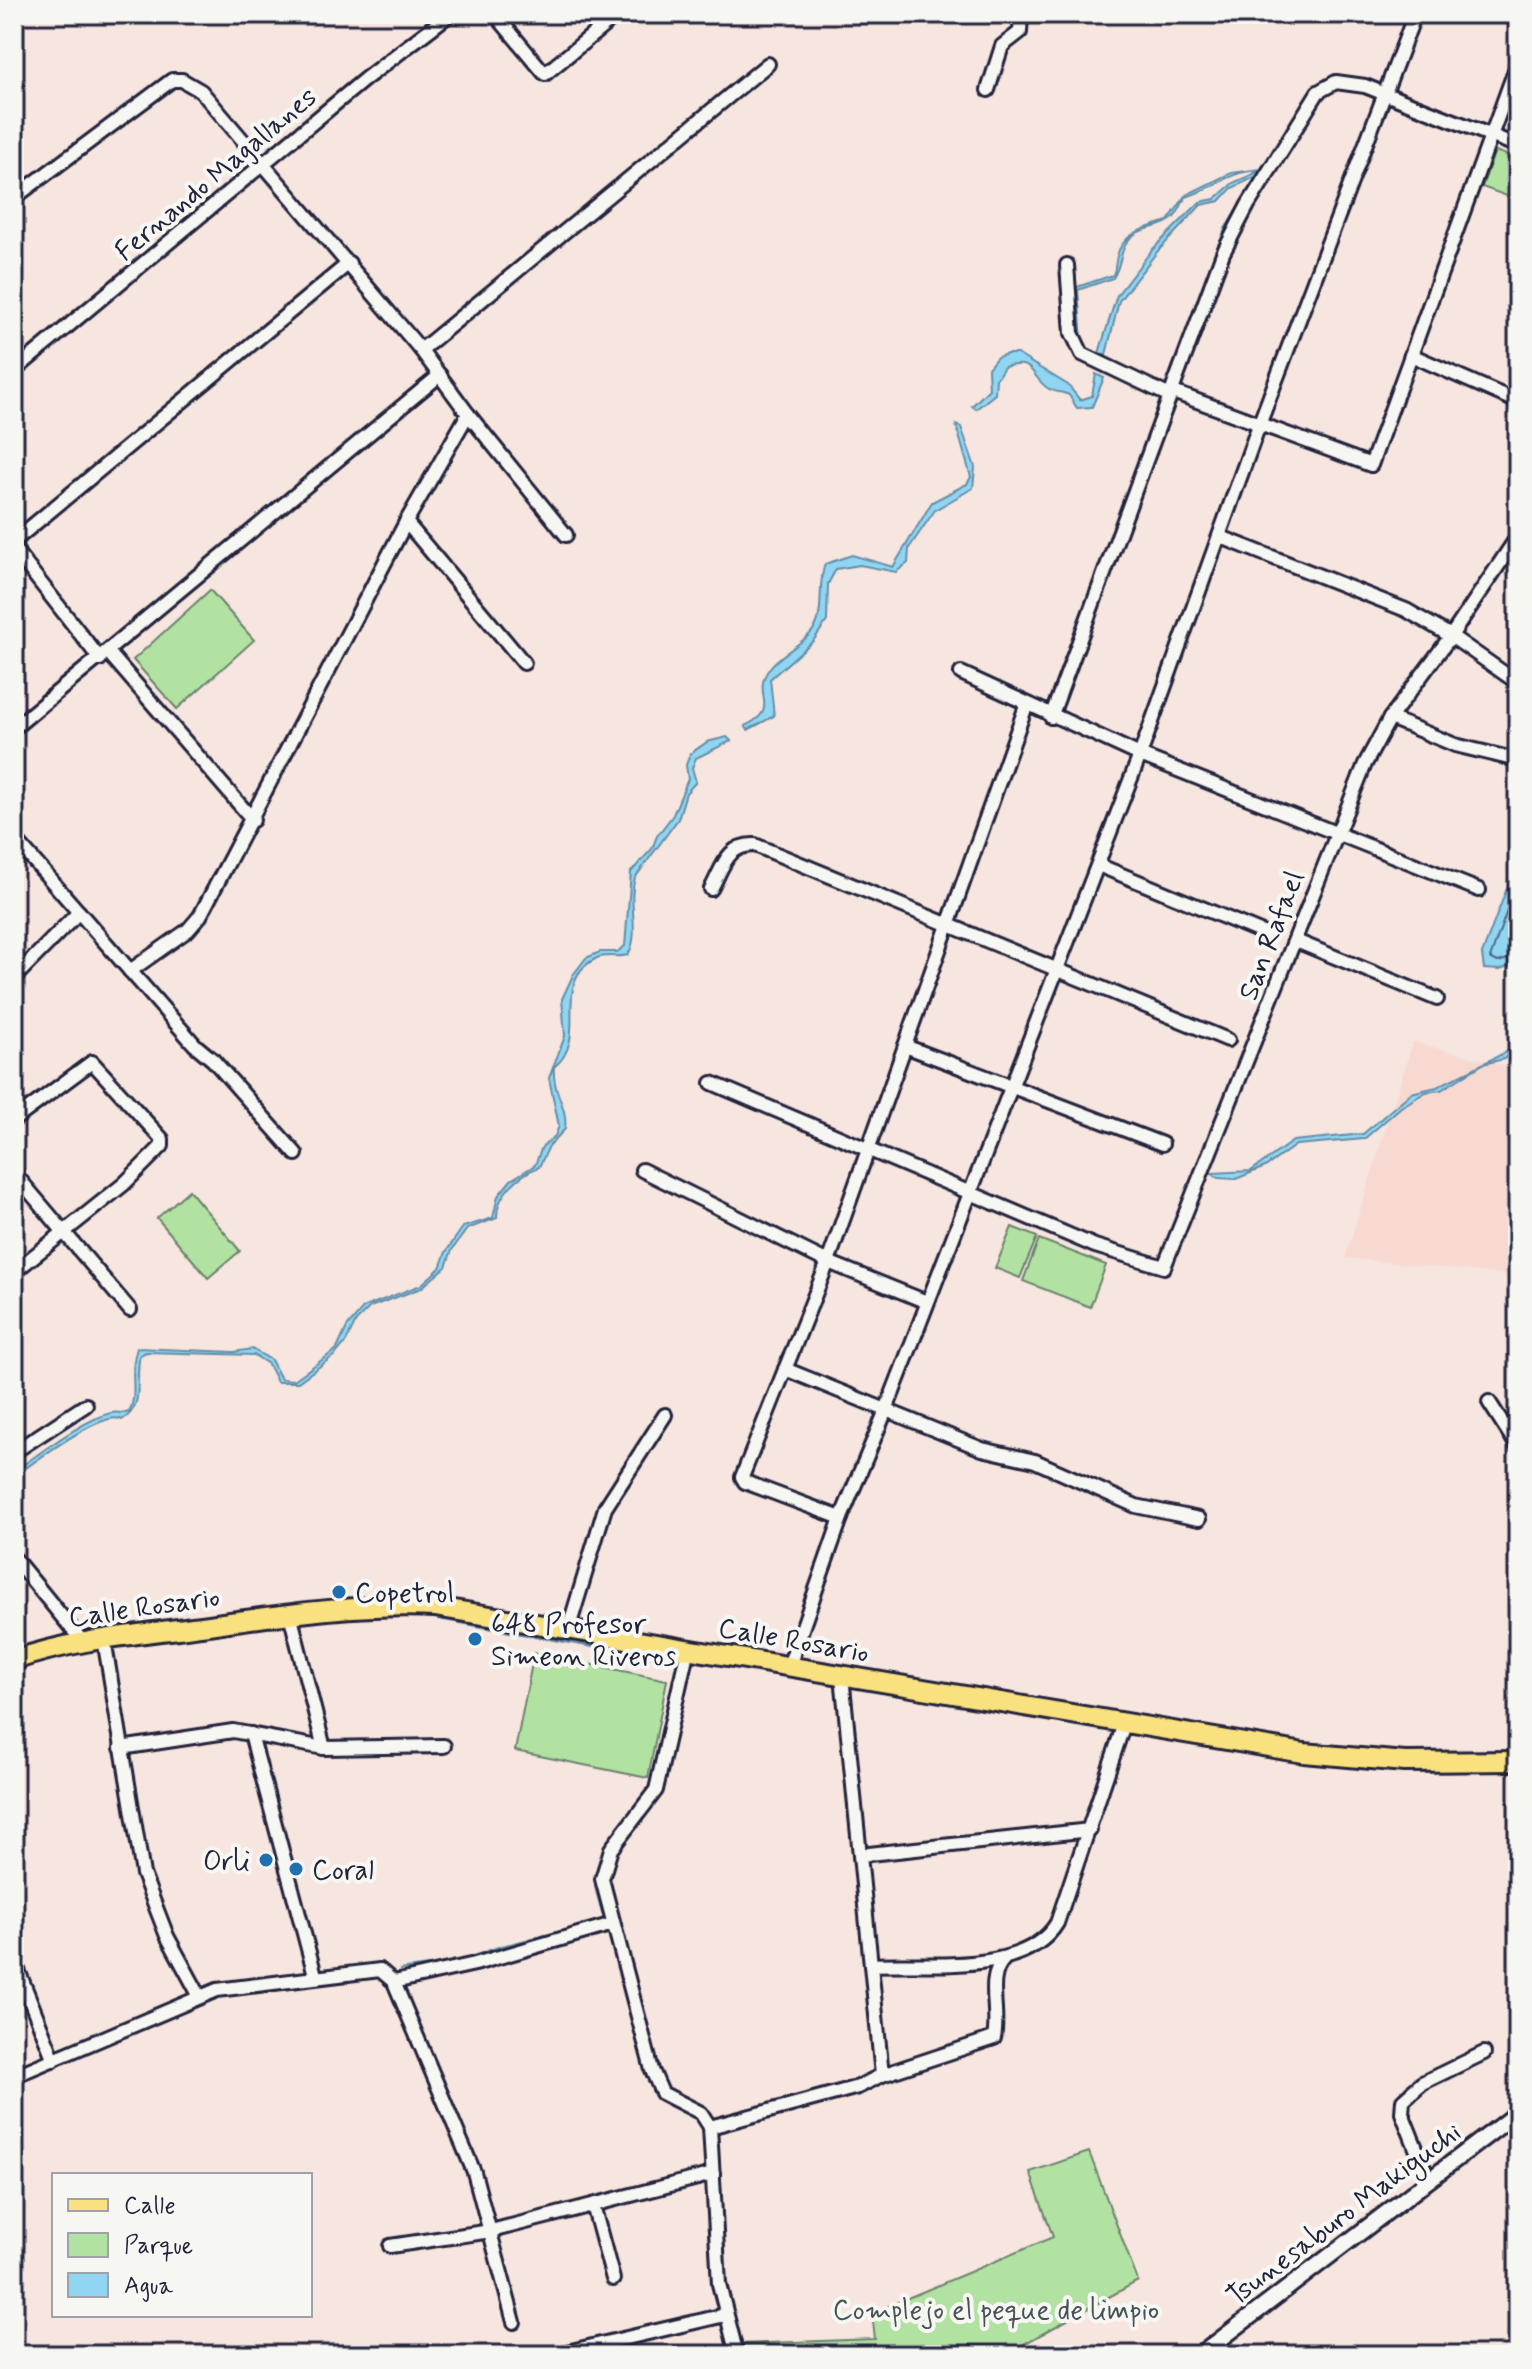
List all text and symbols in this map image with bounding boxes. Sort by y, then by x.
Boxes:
street label: Fernando Magallanes [108,79,325,270]
street label: San Rafael [1231,866,1314,1006]
place label: Copetrol [355,1576,454,1613]
street label: Calle Rosario [66,1580,222,1637]
marker: Copetrol [330,1583,348,1601]
place label: 648 Profesor Simeon Riveros [491,1607,676,1676]
street label: Calle Rosario [715,1610,872,1673]
marker: 648 Profesor Simeon Riveros [466,1630,484,1648]
place label: Orli [203,1844,250,1881]
marker: Orli [257,1851,275,1869]
place label: Coral [312,1853,374,1890]
marker: Coral [287,1860,305,1878]
street label: Tsunesaburo Makiguchi [1220,2115,1471,2317]
legend [52,2173,312,2317]
text: Calle [124,2191,176,2222]
text: Parque [124,2231,193,2262]
text: Agua [124,2271,173,2302]
park label: Complejo el peque de limpio [833,2293,1159,2330]

